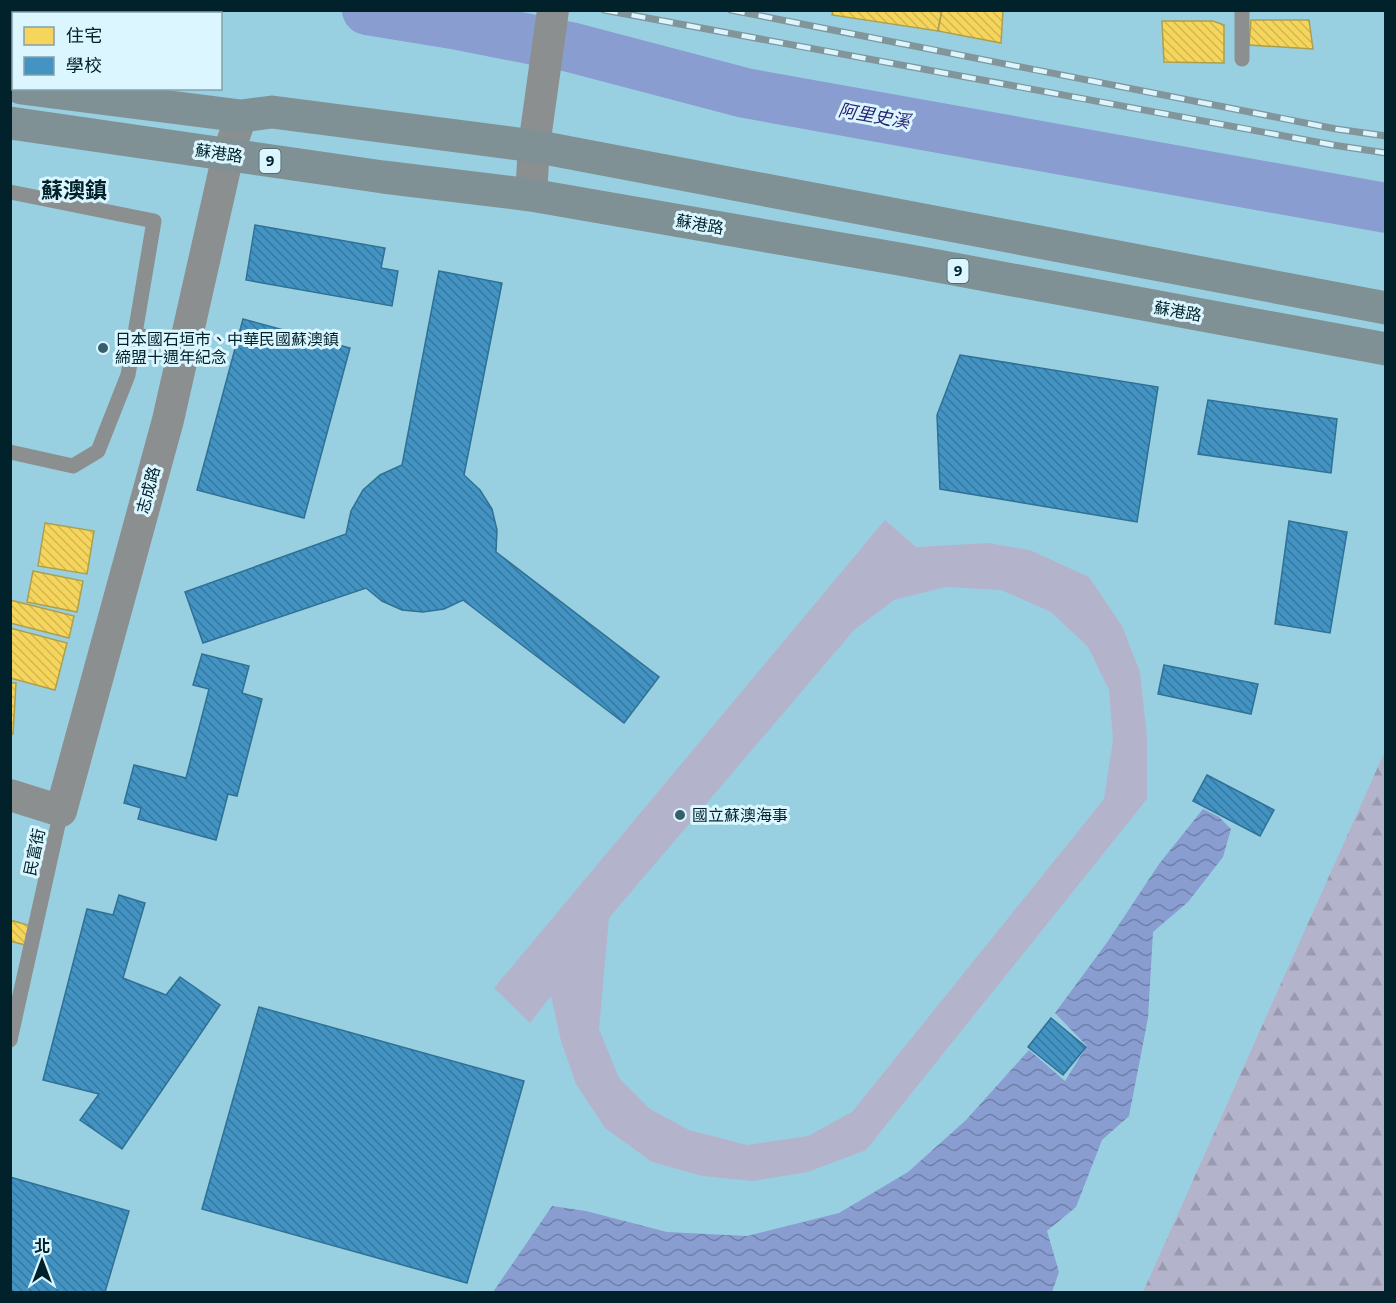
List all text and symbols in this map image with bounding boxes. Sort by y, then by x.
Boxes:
legend [12,12,222,90]
text: 住宅 [66,23,102,47]
text: 學校 [66,53,102,77]
water label: 阿里史溪 [837,97,915,134]
street label: 蘇港路 [194,139,244,167]
road number: 9 [260,149,280,173]
district label: 蘇澳鎮 [41,174,107,204]
street label: 蘇港路 [674,209,726,239]
road number: 9 [948,259,968,283]
street label: 蘇港路 [1152,296,1204,326]
place label: 日本國石垣市、中華民國蘇澳鎮 締盟十週年紀念 [115,328,339,368]
marker: 日本國石垣市、中華民國蘇澳鎮 締盟十週年紀念 [96,341,110,355]
street label: 志成路 [131,464,165,516]
place label: 國立蘇澳海事 [692,804,788,826]
marker: 國立蘇澳海事 [673,808,687,822]
street label: 民富街 [18,826,50,878]
north arrow [12,1231,72,1291]
text: 北 [34,1235,50,1257]

